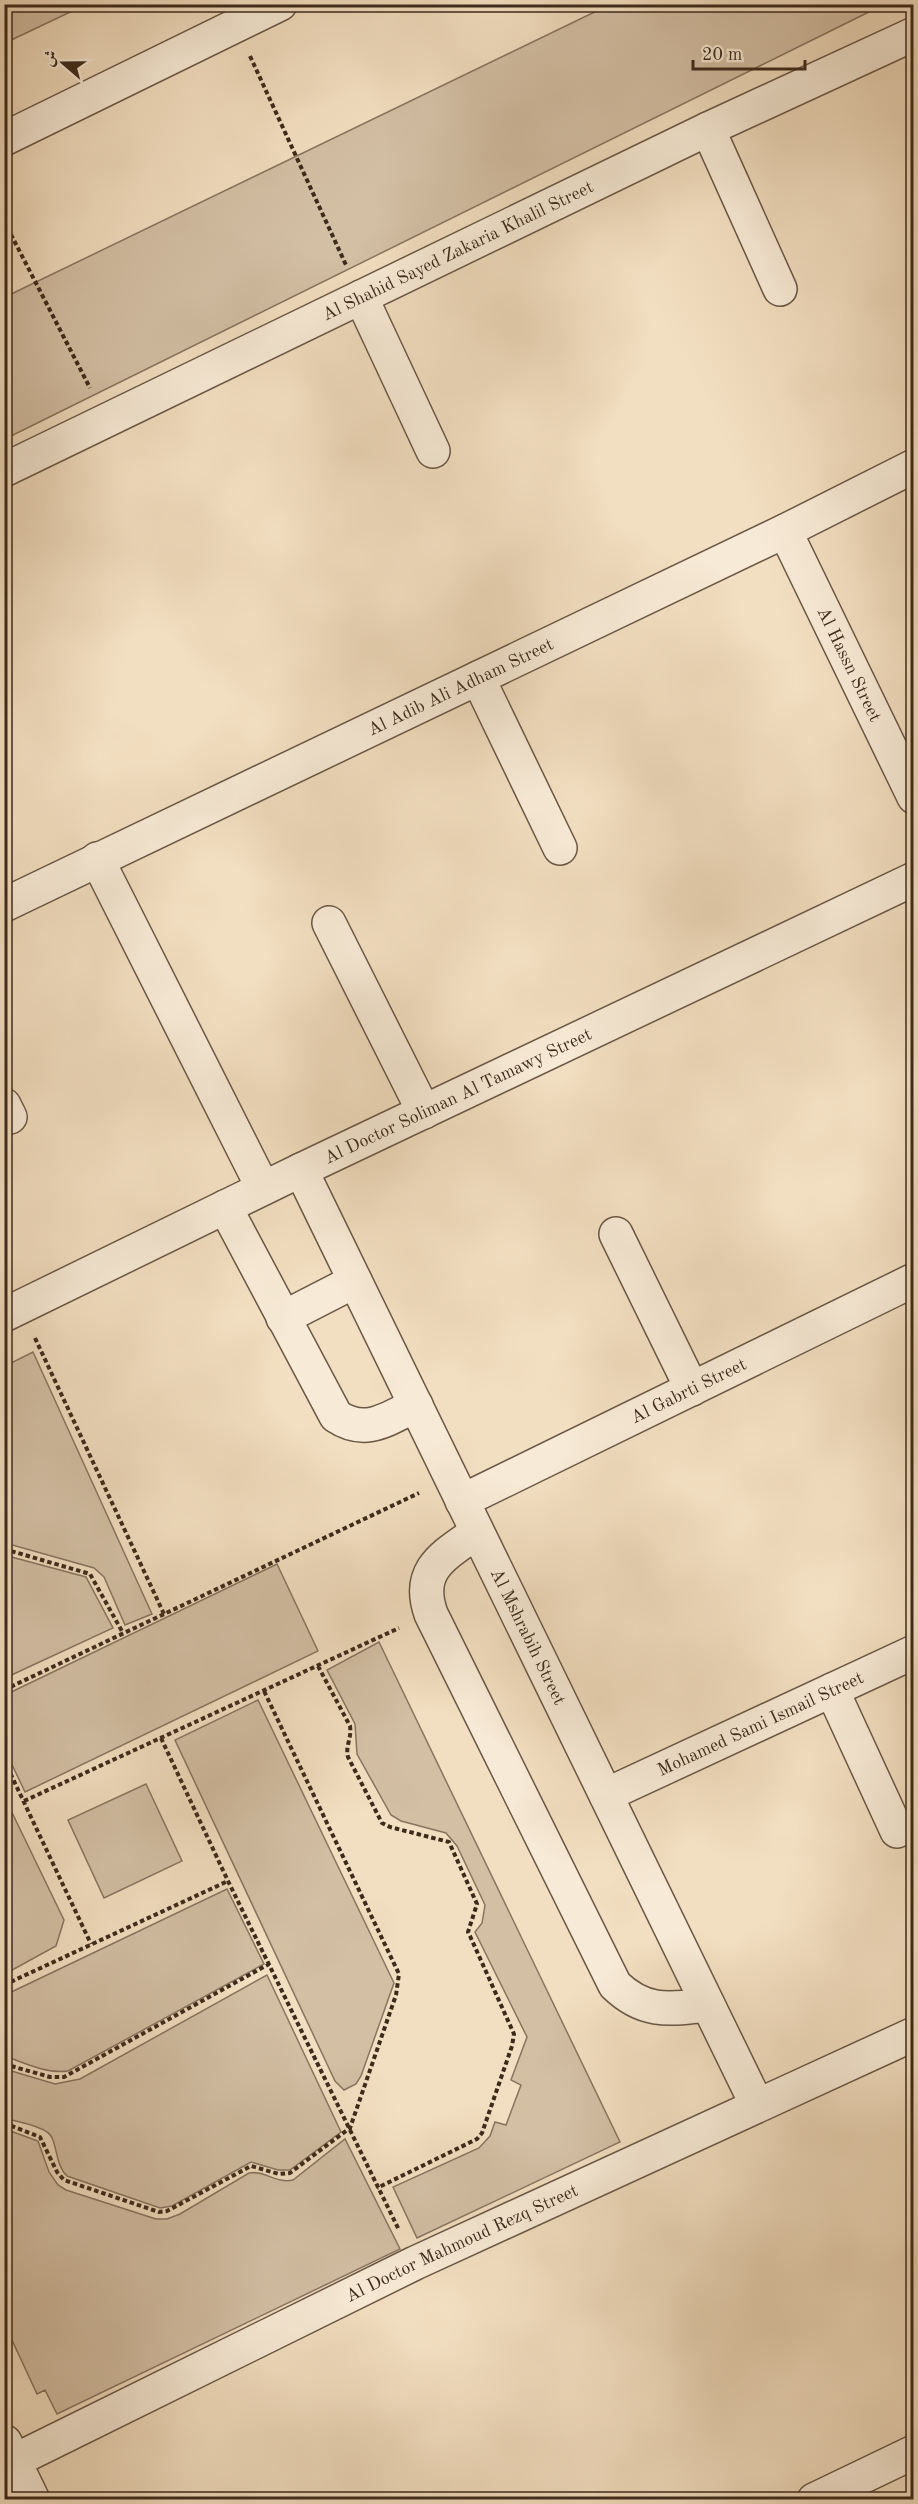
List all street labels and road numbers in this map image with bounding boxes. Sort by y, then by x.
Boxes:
street label: Al Shahid Sayed Zakaria Khalil Street [320,178,596,324]
street label: Al Hassn Street [813,604,884,725]
street label: Al Adib Ali Adham Street [365,635,556,739]
street label: Al Doctor Soliman Al Tamawy Street [322,1025,595,1168]
street label: Al Gabrti Street [628,1355,749,1427]
street label: Al Mshrabih Street [487,1566,568,1708]
street label: Mohamed Sami Ismail Street [655,1669,866,1780]
street label: Al Doctor Mahmoud Rezq Street [343,2182,581,2306]

